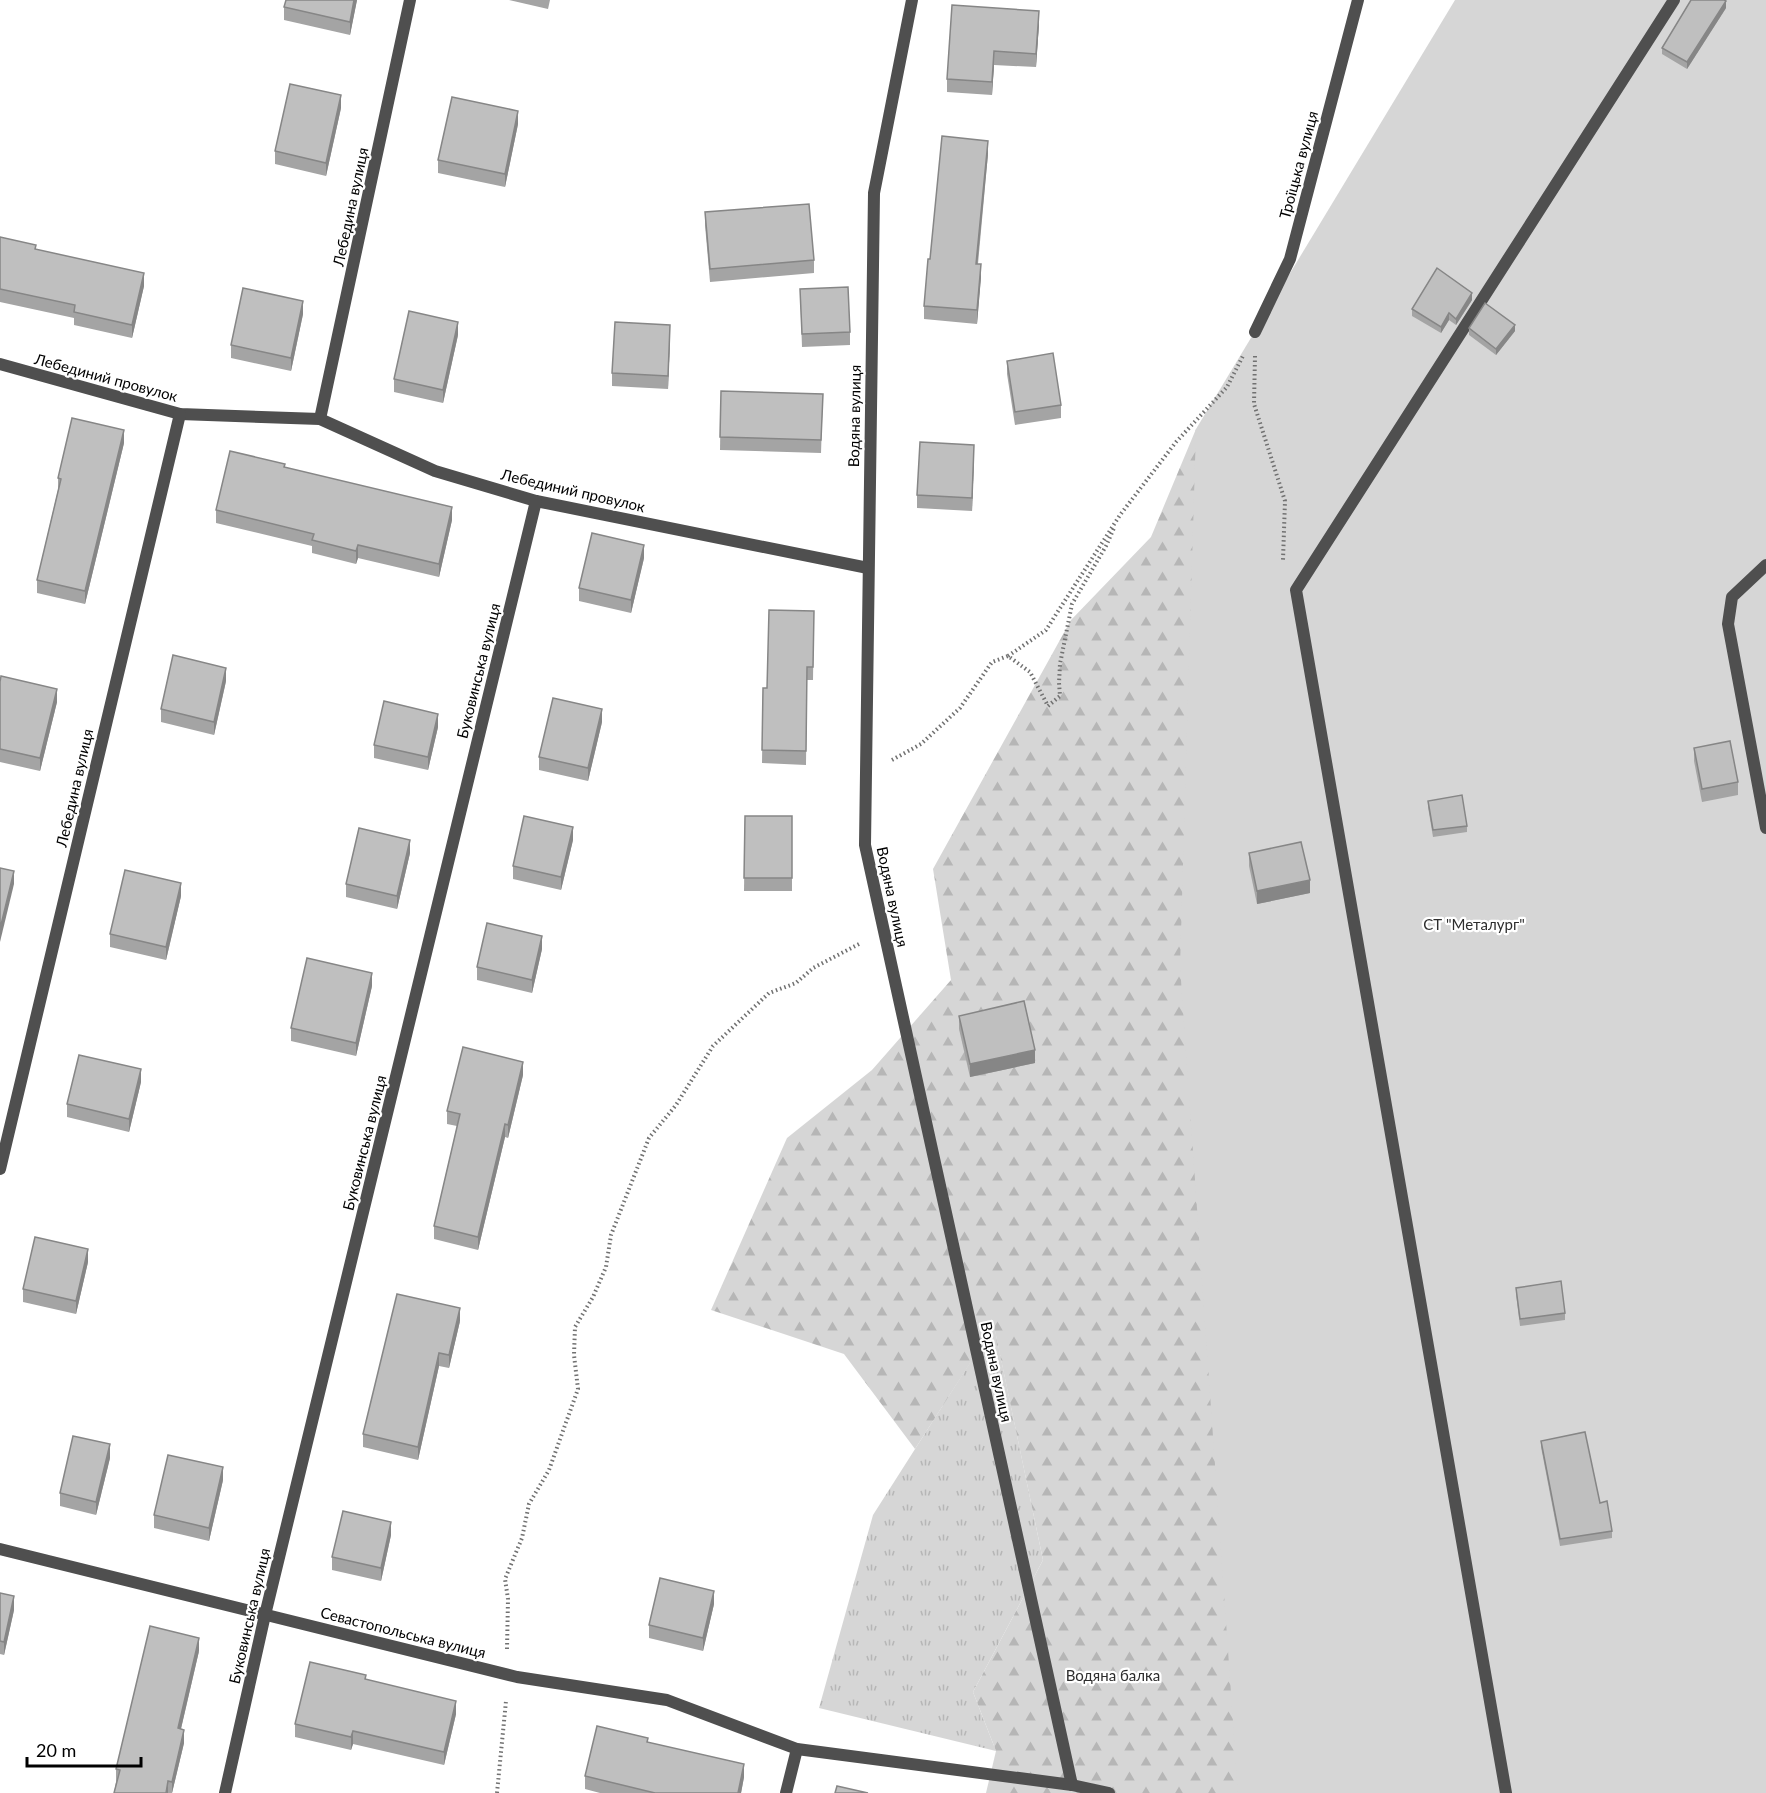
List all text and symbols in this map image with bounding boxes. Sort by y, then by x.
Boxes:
street label: Троїцька вулиця [1275,109,1321,221]
street label: Лебедина вулиця [328,146,371,269]
street label: Лебединий провулок [32,349,180,405]
street label: Водяна вулиця [844,365,864,467]
street label: Лебединий провулок [498,464,647,515]
street label: Буковинська вулиця [453,601,504,740]
street label: Лебедина вулиця [51,727,96,850]
street label: Водяна вулиця [874,845,912,949]
park label: СТ "Металург" [1423,915,1525,933]
street label: Буковинська вулиця [339,1073,390,1212]
street label: Водяна вулиця [978,1320,1016,1424]
street label: Буковинська вулиця [225,1546,273,1685]
street label: Севастопольська вулиця [319,1603,488,1661]
park label: Водяна балка [1066,1666,1160,1684]
scale bar [27,1730,141,1768]
text: 20 m [36,1739,76,1761]

